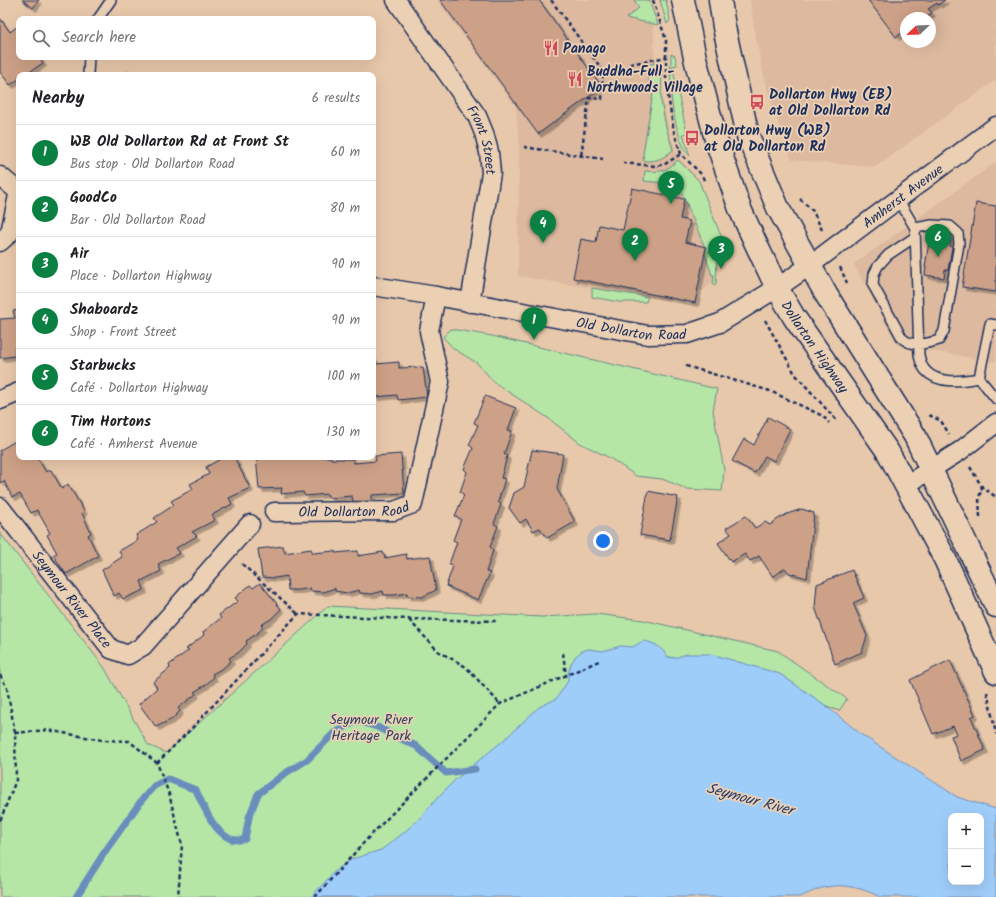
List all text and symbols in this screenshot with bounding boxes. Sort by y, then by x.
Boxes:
north arrow [900,12,936,48]
search box [16,16,376,60]
text: Search here [62,26,136,50]
icon: search [30,27,52,49]
place label: Panago [563,38,606,60]
restaurant icon: Panago [542,39,560,57]
place label: Buddha-Full - Northwoods Village [587,61,703,99]
restaurant icon: Buddha-Full - Northwoods Village [566,70,584,88]
place label: Dollarton Hwy (EB) at Old Dollarton Rd [769,84,893,122]
text: Nearby [32,85,84,112]
text: 6 results [312,88,360,109]
bus stop icon: Dollarton Hwy (EB) at Old Dollarton Rd [748,93,766,111]
street label: Front Street [460,101,501,176]
place label: Dollarton Hwy (WB) at Old Dollarton Rd [704,120,831,158]
bus stop icon: Dollarton Hwy (WB) at Old Dollarton Rd [683,129,701,147]
text: WB Old Dollarton Rd at Front St [70,130,289,154]
text: 1 [43,142,47,163]
text: 60 m [331,142,360,163]
text: Bus stop · Old Dollarton Road [70,154,235,175]
street label: Amherst Avenue [858,158,949,234]
pin: 5 [658,171,684,204]
text: GoodCo [70,186,117,210]
text: 2 [41,198,49,219]
text: 80 m [330,198,360,219]
text: Bar · Old Dollarton Road [70,210,205,231]
pin: 4 [530,210,556,243]
pin: 6 [925,224,951,257]
pin: 2 [622,228,648,261]
pin: 3 [708,236,734,269]
text: Air [70,242,89,266]
text: 3 [41,254,49,275]
text: 90 m [332,254,360,275]
text: Place · Dollarton Highway [70,266,211,287]
street label: Dollarton Highway [775,297,854,398]
text: Shaboardz [70,298,138,322]
pin: 1 [521,307,547,340]
text: 4 [41,310,49,331]
text: 90 m [332,310,360,331]
street label: Old Dollarton Road [574,312,687,347]
text: Shop · Front Street [70,322,177,343]
text: Starbucks [70,354,136,378]
text: 5 [42,366,48,387]
text: 100 m [327,366,360,387]
text: Café · Dollarton Highway [70,378,208,399]
text: Tim Hortons [70,410,151,434]
text: 6 [41,422,49,443]
text: 130 m [326,422,360,443]
text: Café · Amherst Avenue [70,434,197,455]
street label: Old Dollarton Road [298,496,414,524]
your location [593,531,613,551]
street label: Seymour River Place [26,546,117,654]
park label: Seymour River Heritage Park [329,709,414,747]
water label: Seymour River [704,777,799,824]
map controls [948,813,984,885]
button: + [948,813,984,849]
button: − [948,849,984,885]

